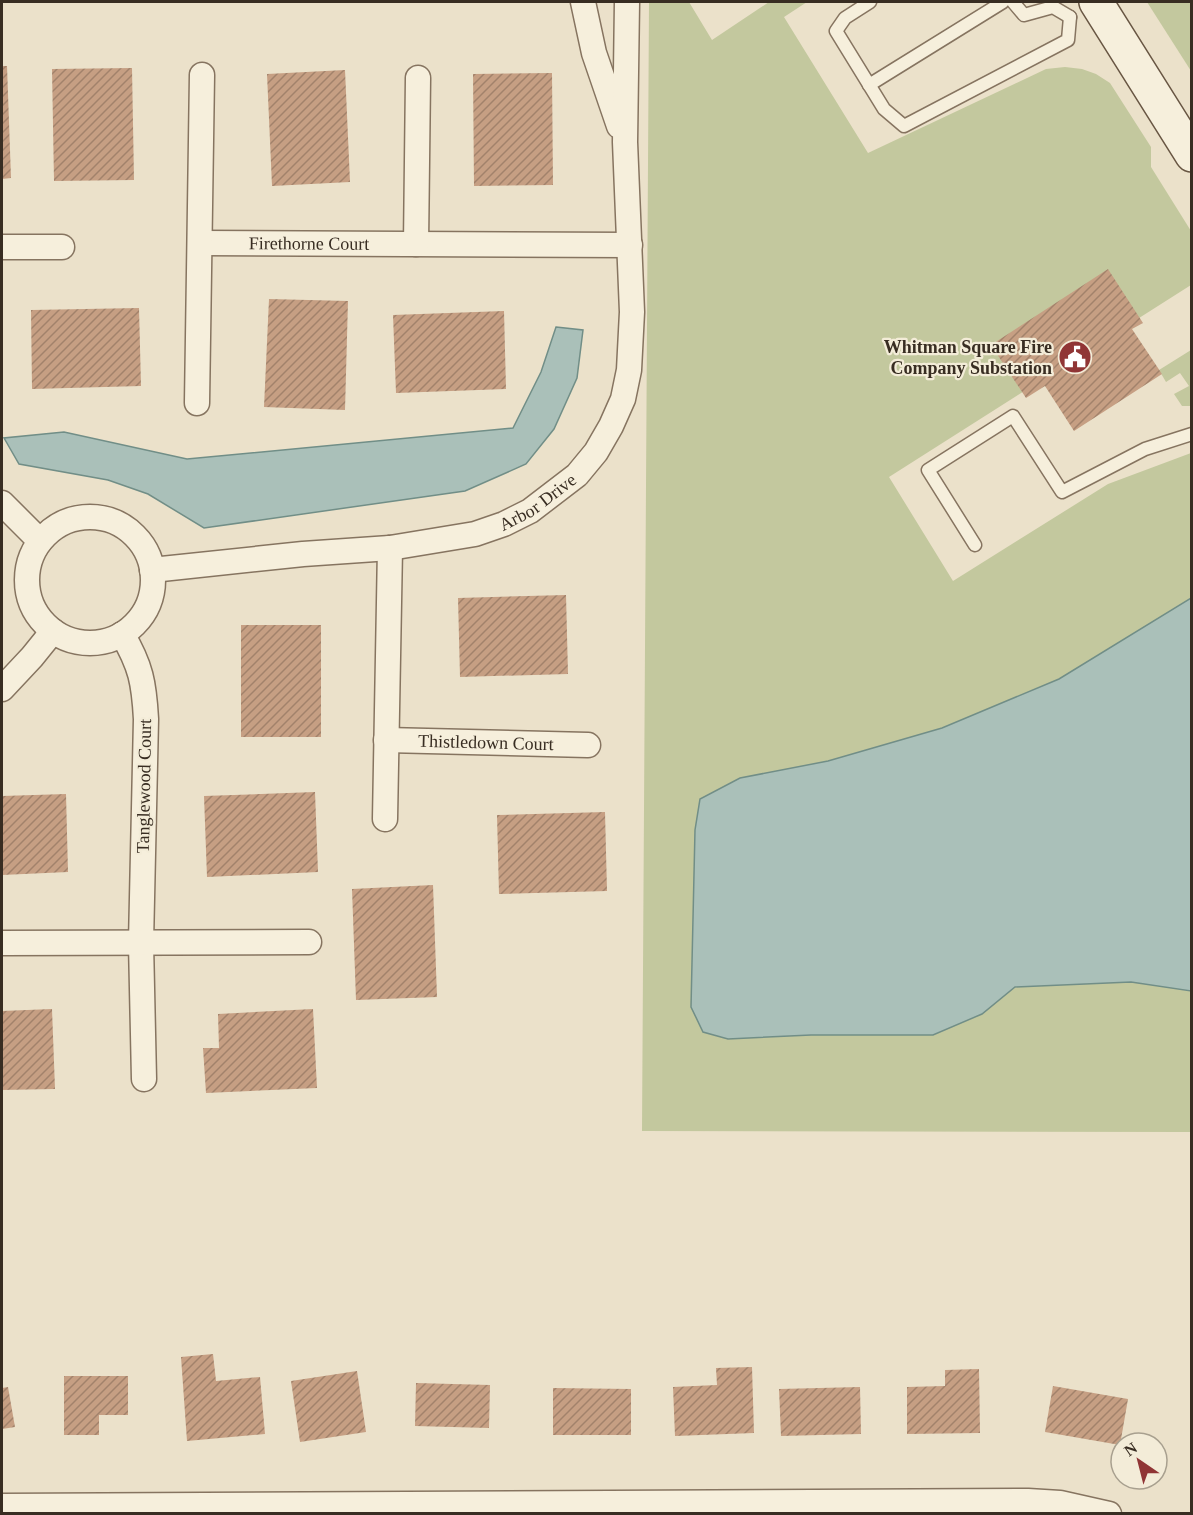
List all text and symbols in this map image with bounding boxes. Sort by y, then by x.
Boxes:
street label: Firethorne Court [249,233,369,254]
place label: Whitman Square Fire Company Substation [884,337,1052,378]
public building icon: Whitman Square Fire Company Substation [1057,339,1093,375]
street label: Arbor Drive [496,469,580,535]
street label: Tanglewood Court [133,719,155,853]
street label: Thistledown Court [418,731,554,754]
north arrow [1109,1431,1169,1491]
text: N [1121,1439,1141,1459]

